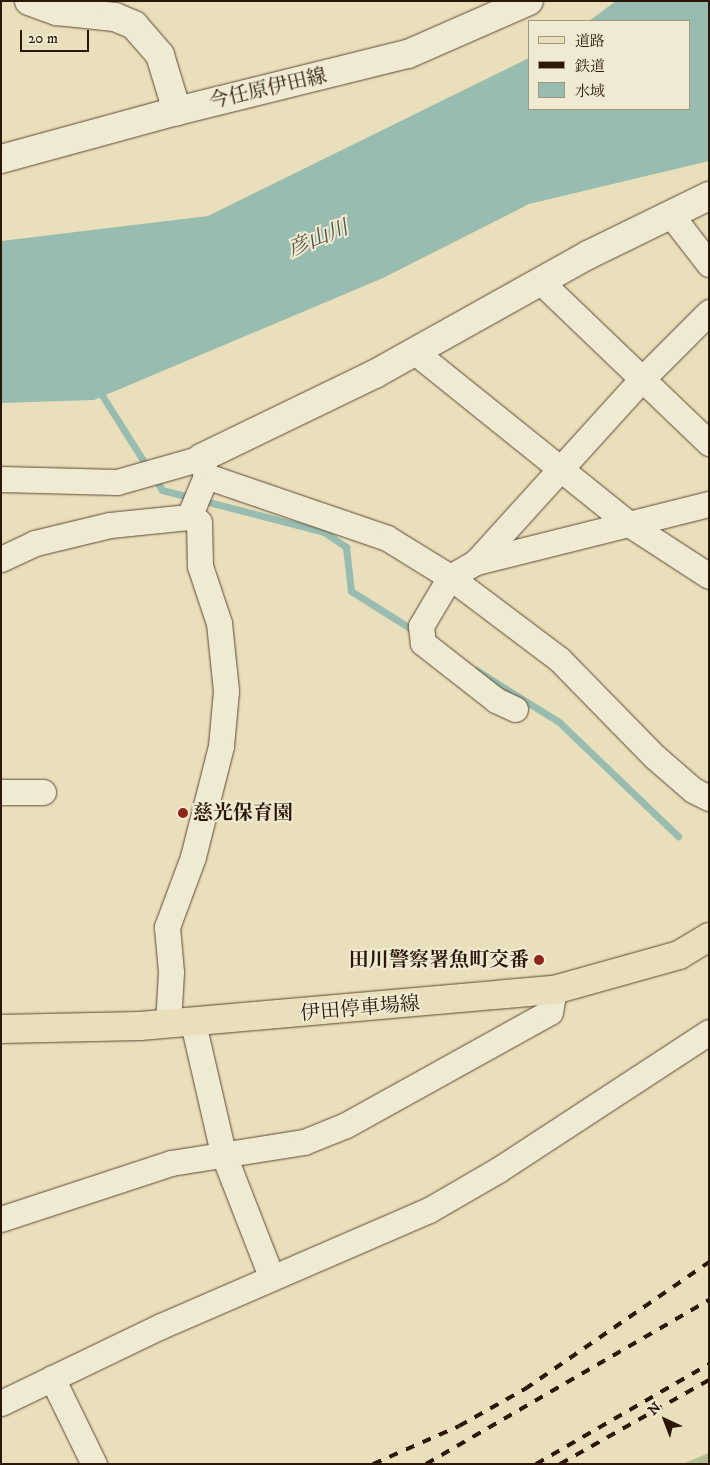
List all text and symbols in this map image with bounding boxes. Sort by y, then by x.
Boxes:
scale bar [22,20,91,52]
legend [528,20,690,110]
text: 20 m [28,29,58,48]
text: 道路 [575,32,605,51]
text: 鉄道 [575,57,605,76]
street label: 今任原伊田線 [207,64,329,114]
text: 水域 [575,82,605,101]
water label: 彦山川 [284,216,352,262]
place label: 慈光保育園 [193,801,293,825]
marker: 慈光保育園 [177,807,189,819]
place label: 田川警察署魚町交番 [349,948,529,972]
marker: 田川警察署魚町交番 [533,954,545,966]
street label: 伊田停車場線 [299,992,421,1026]
north arrow [640,1395,690,1445]
text: N [644,1399,665,1420]

